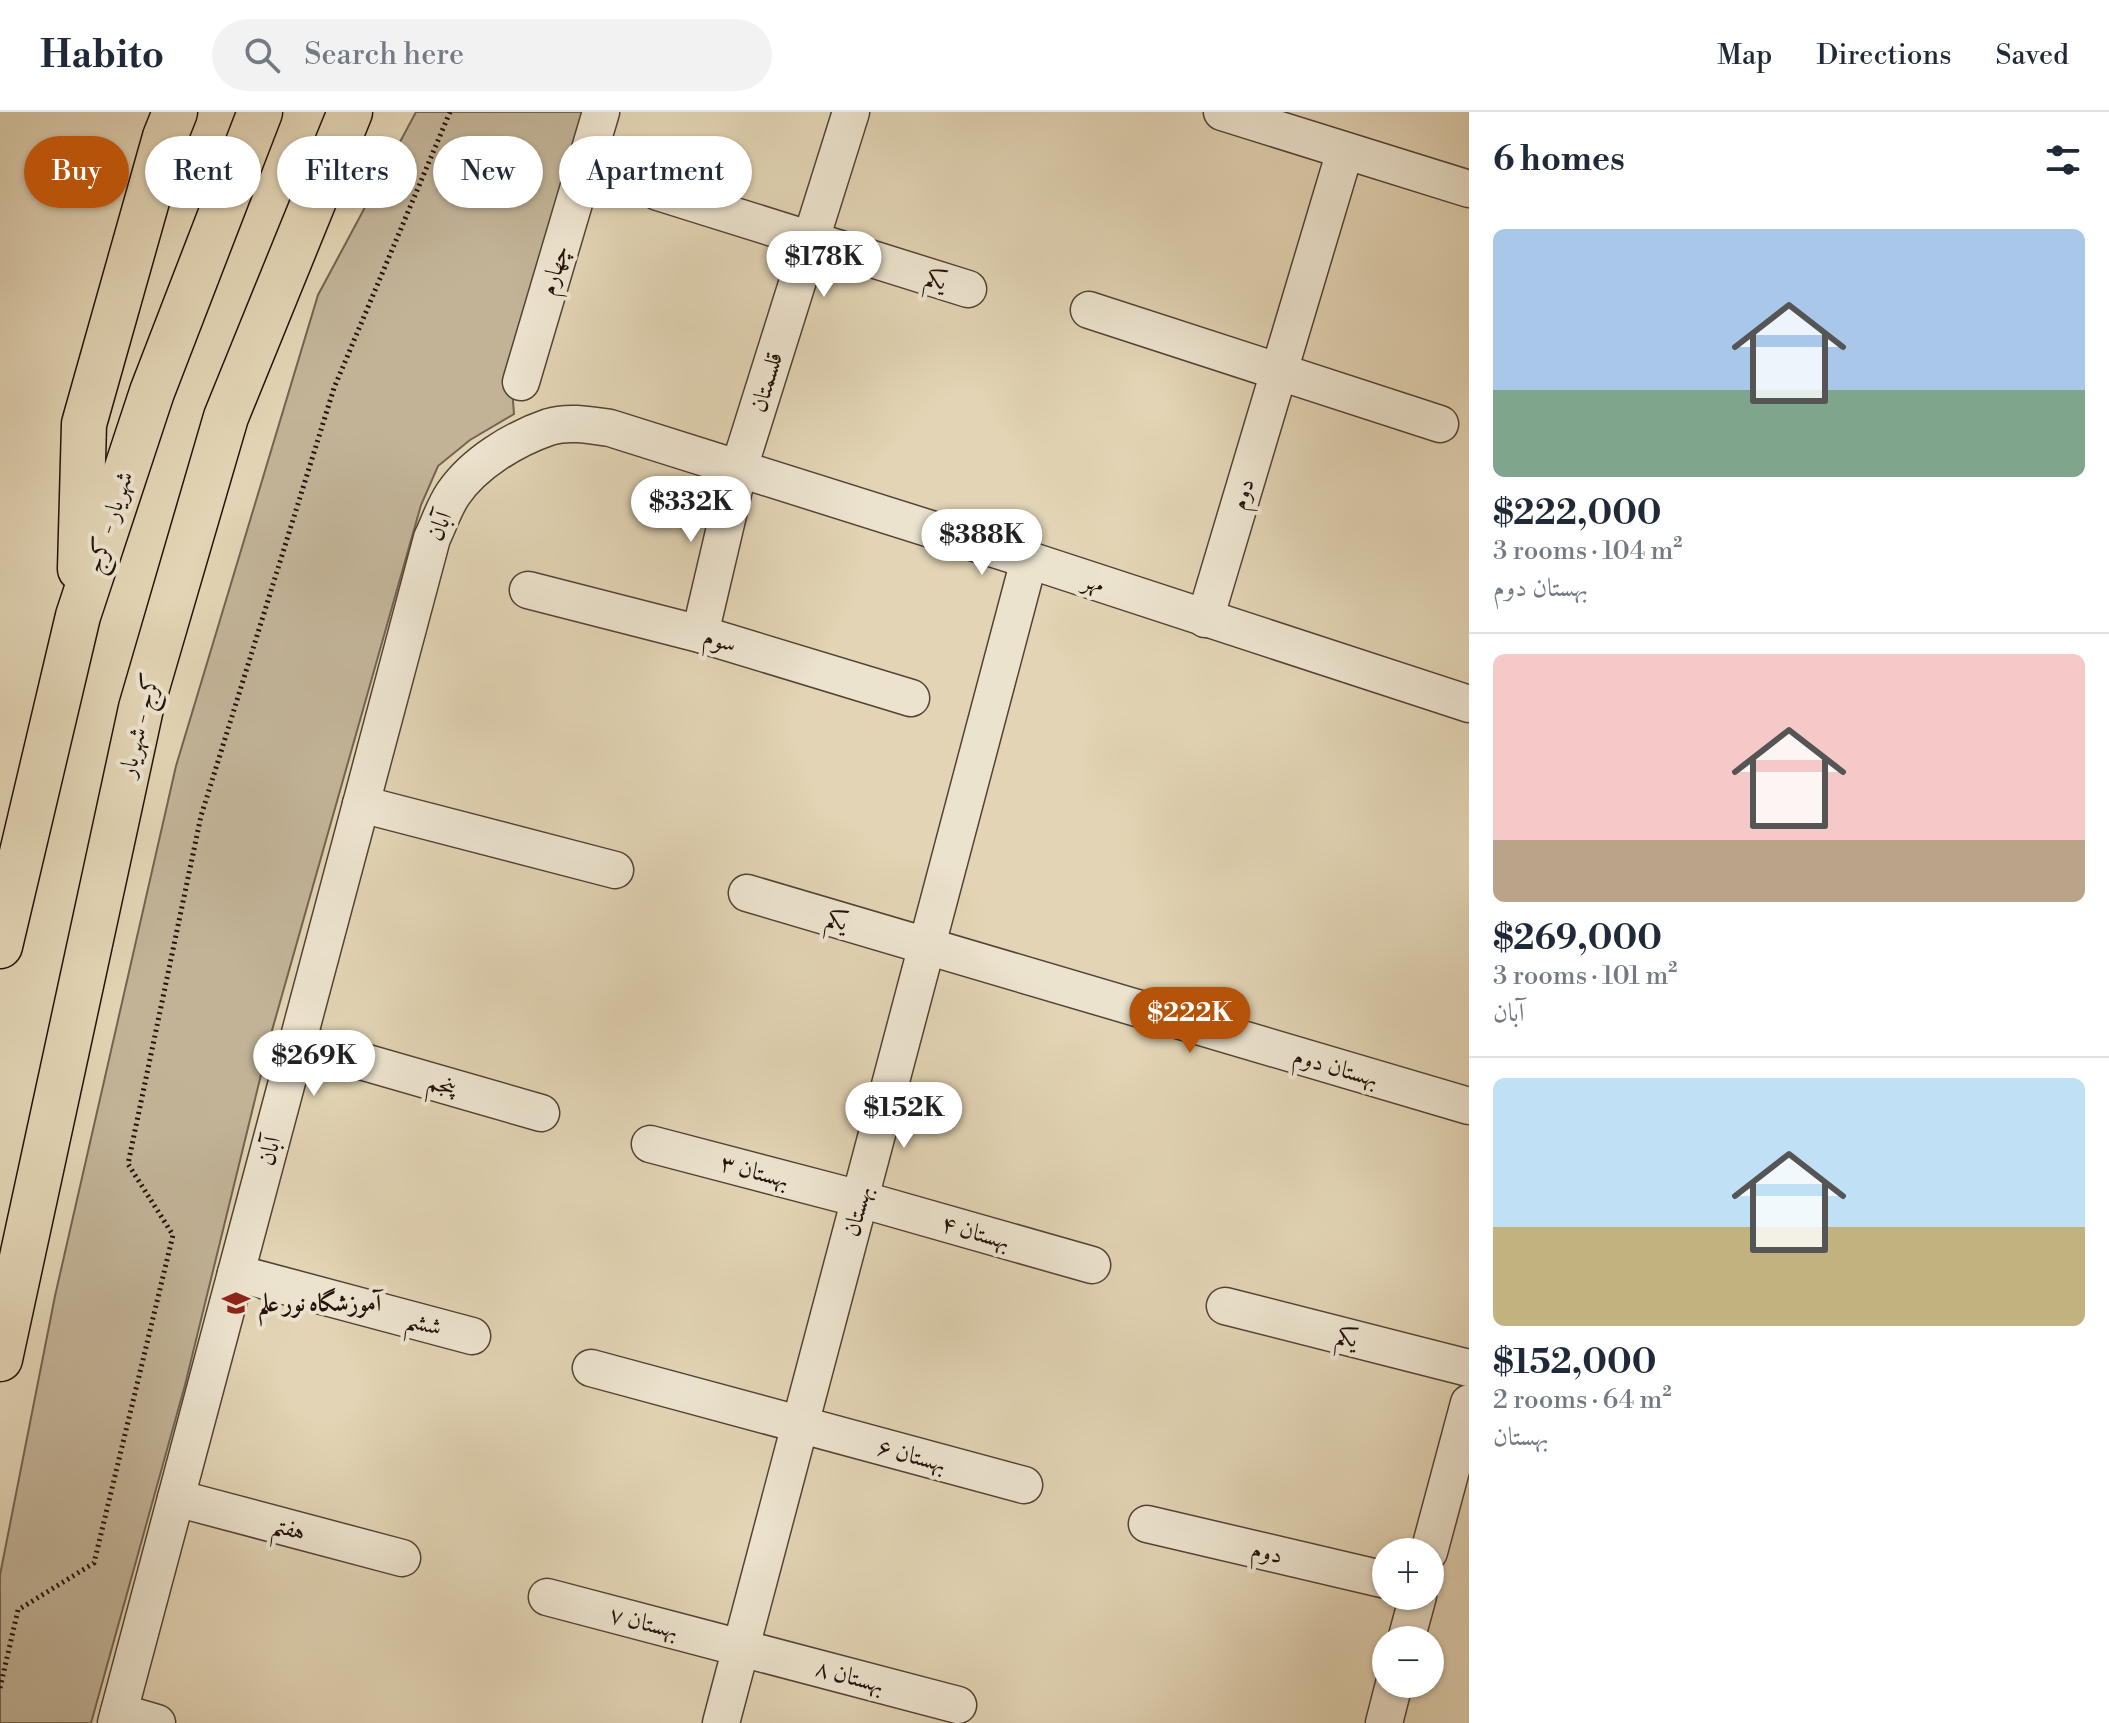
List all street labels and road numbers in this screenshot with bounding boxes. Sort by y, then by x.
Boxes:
street label: چهارم [533,242,582,301]
street label: یکم [919,263,952,304]
street label: قلسمتان [744,348,790,416]
street label: شهریار - کرج [79,467,145,579]
street label: دوم [1224,475,1267,515]
street label: آبان [420,505,460,546]
street label: مهر [1076,565,1108,600]
street label: سوم [698,622,740,665]
street label: کرج - شهریار [112,670,172,783]
street label: یکم [821,904,852,944]
street label: بهستان دوم [1288,1041,1382,1099]
street label: پنجم [422,1067,462,1110]
street label: آبان [252,1131,289,1169]
street label: بهستان ۳ [717,1148,793,1196]
street label: بهستان [837,1183,879,1240]
street label: بهستان ۴ [938,1209,1014,1257]
street label: ششم [400,1305,445,1351]
street label: یکم [1331,1321,1362,1361]
street label: بهستان ۶ [874,1432,950,1480]
street label: هفتم [267,1510,309,1556]
street label: دوم [1247,1535,1285,1576]
street label: بهستان ۷ [606,1600,682,1646]
street label: بهستان ۸ [812,1653,888,1701]

